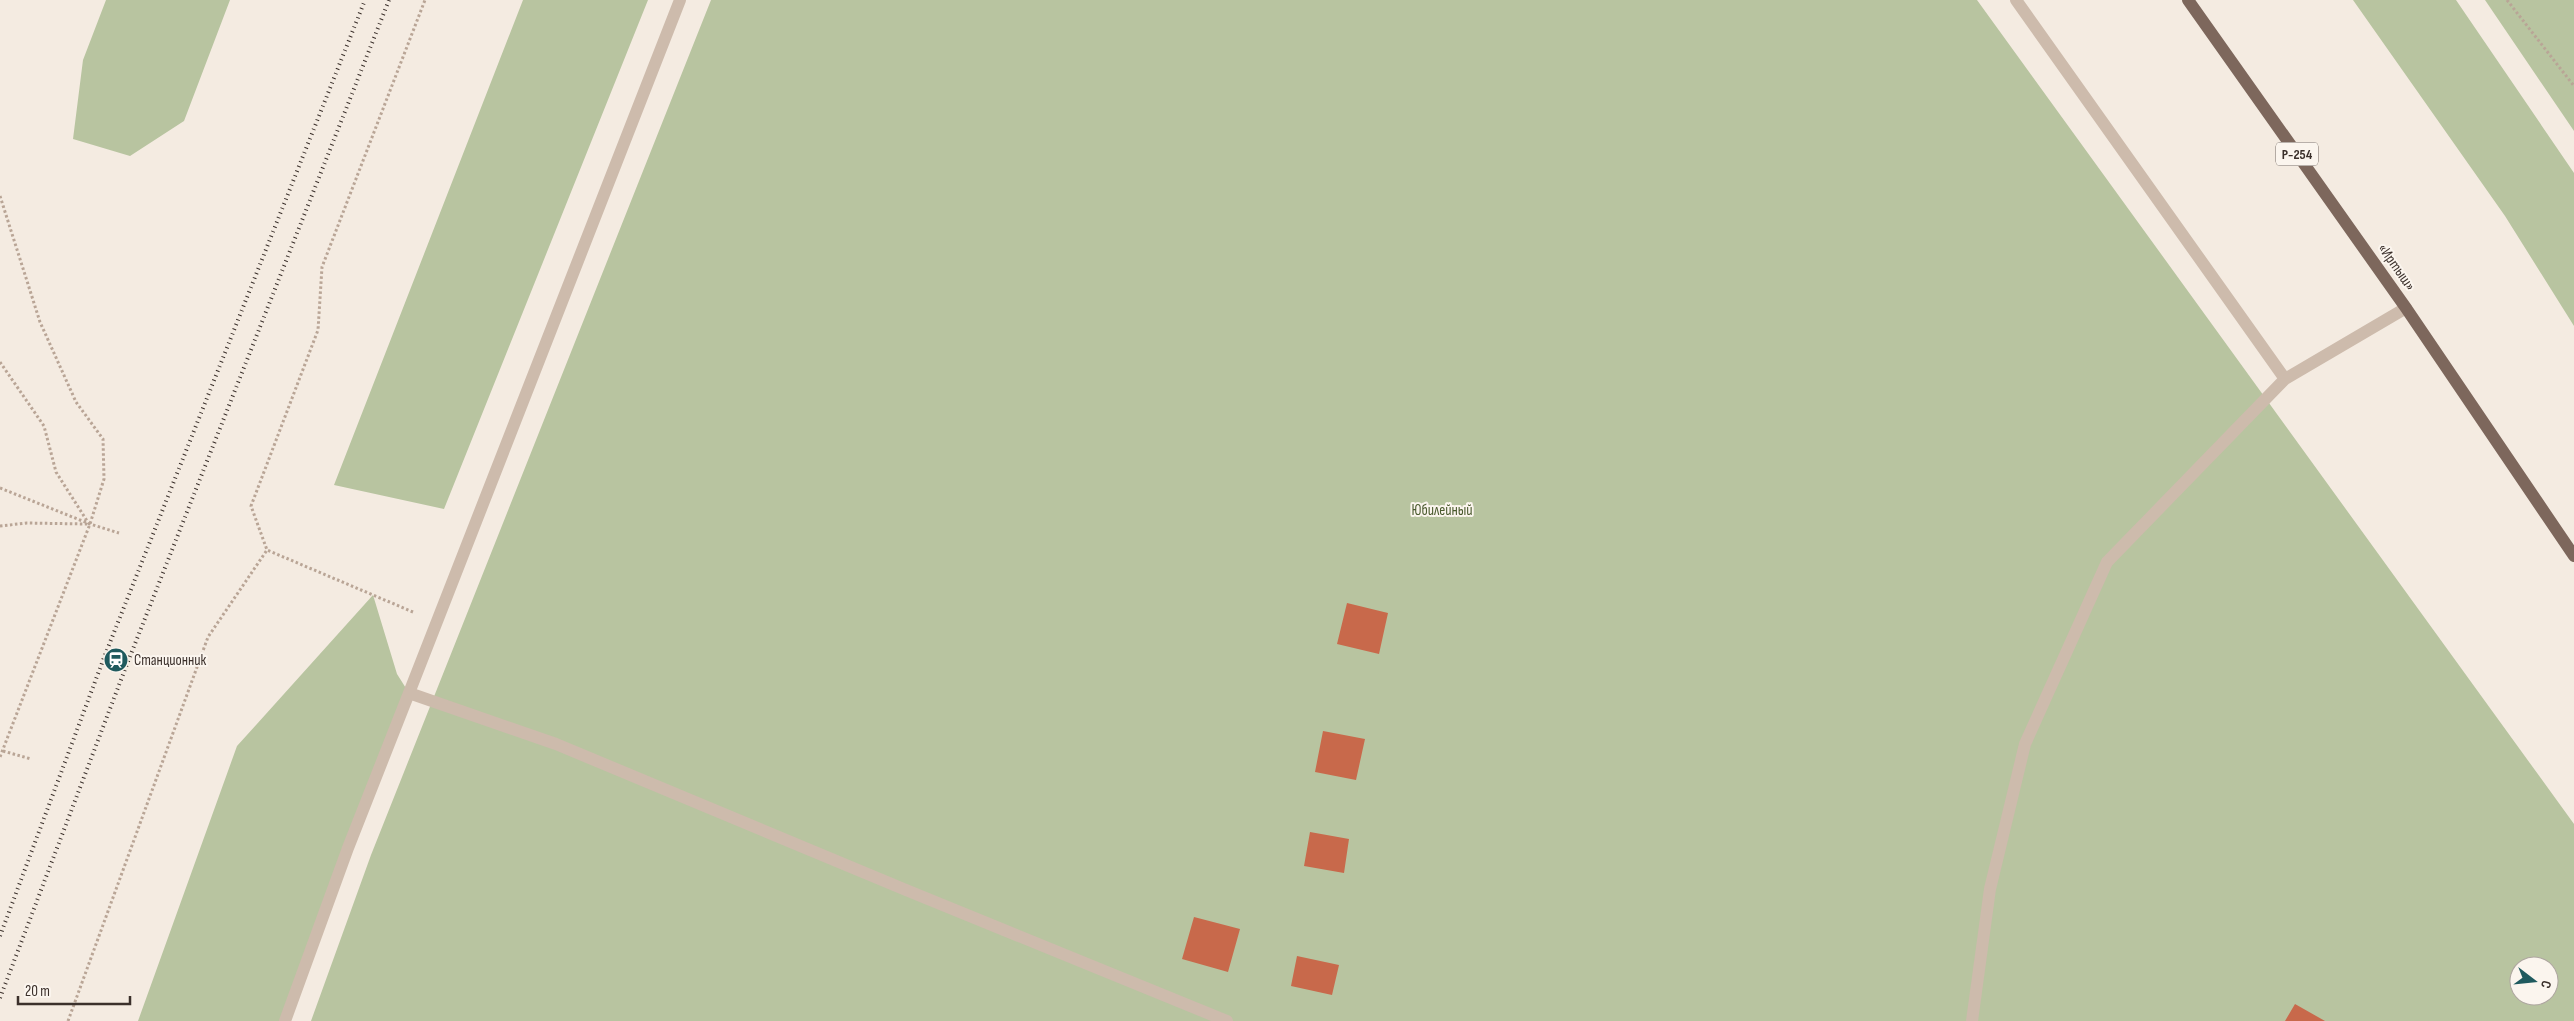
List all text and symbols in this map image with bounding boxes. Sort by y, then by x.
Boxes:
road number: Р-254 [2276,142,2318,166]
street label: «Иртыш» [2374,240,2420,295]
park label: Юбилейный [1411,501,1473,520]
station icon: Станционник [103,647,129,673]
place label: Станционник [134,651,207,670]
north arrow [2509,956,2559,1006]
scale bar [18,974,130,1006]
text: С [2537,979,2555,990]
text: 20 m [25,982,50,1001]

